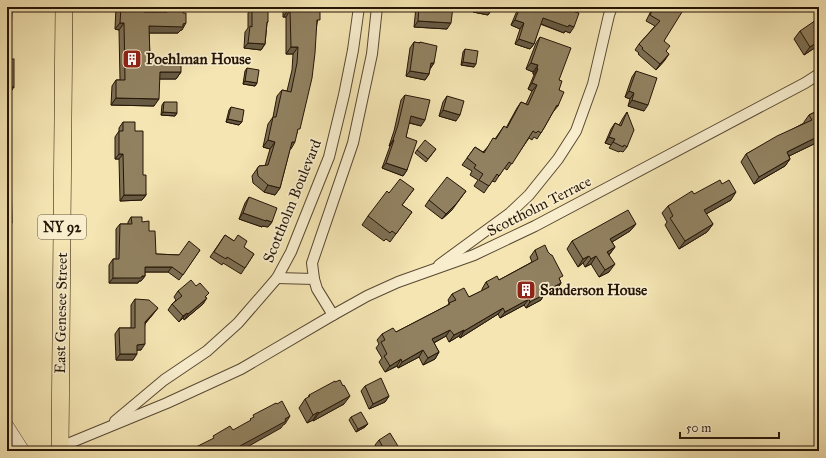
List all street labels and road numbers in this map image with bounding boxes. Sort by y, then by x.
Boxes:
street label: Scottholm Boulevard [259,136,325,265]
street label: Scottholm Terrace [484,172,594,240]
road number: NY 92 [38,215,86,239]
street label: East Genesee Street [51,252,71,374]

